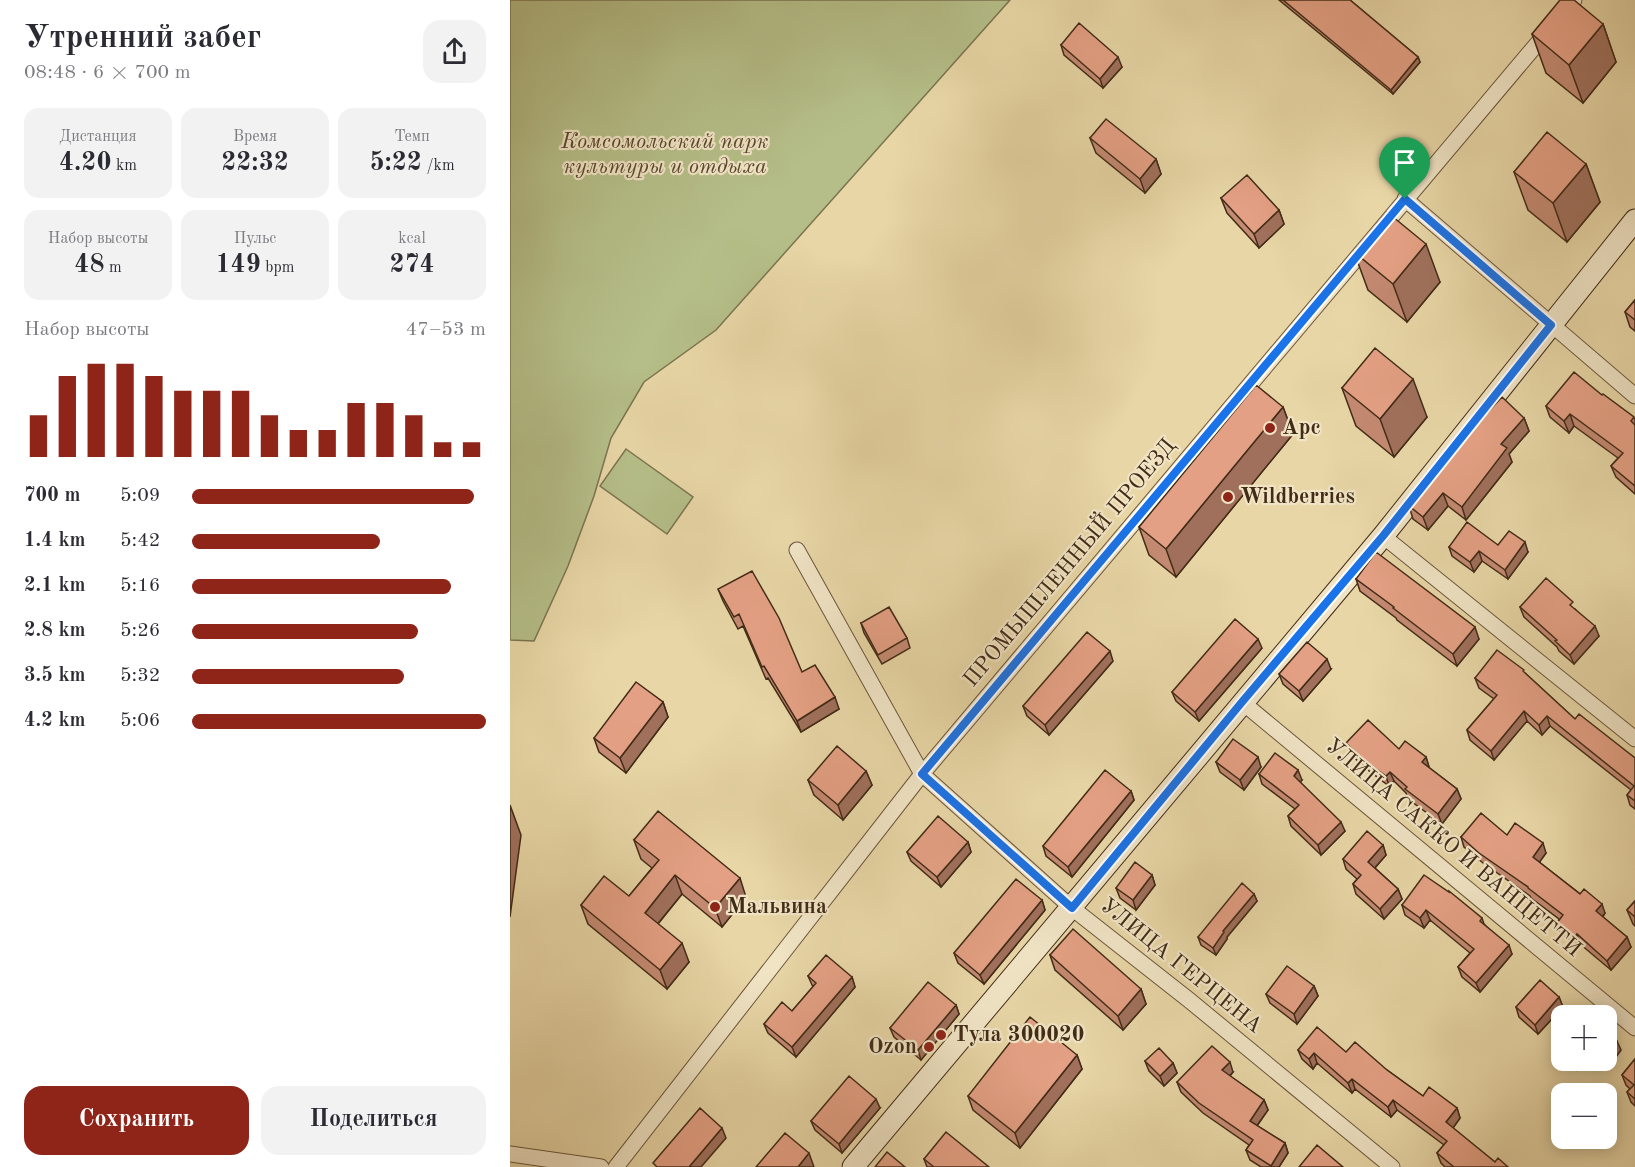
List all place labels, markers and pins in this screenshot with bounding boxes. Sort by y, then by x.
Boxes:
pin [1379,137,1430,199]
place label: Арс [1282,417,1321,439]
marker: Арс [1263,421,1277,435]
place label: Wildberries [1240,486,1355,508]
marker: Wildberries [1221,490,1235,504]
place label: Мальвина [727,896,827,918]
marker: Мальвина [708,900,722,914]
place label: Тула 300020 [953,1024,1084,1046]
marker: Тула 300020 [934,1028,948,1042]
place label: Ozon [868,1036,917,1058]
marker: Ozon [922,1040,936,1054]

